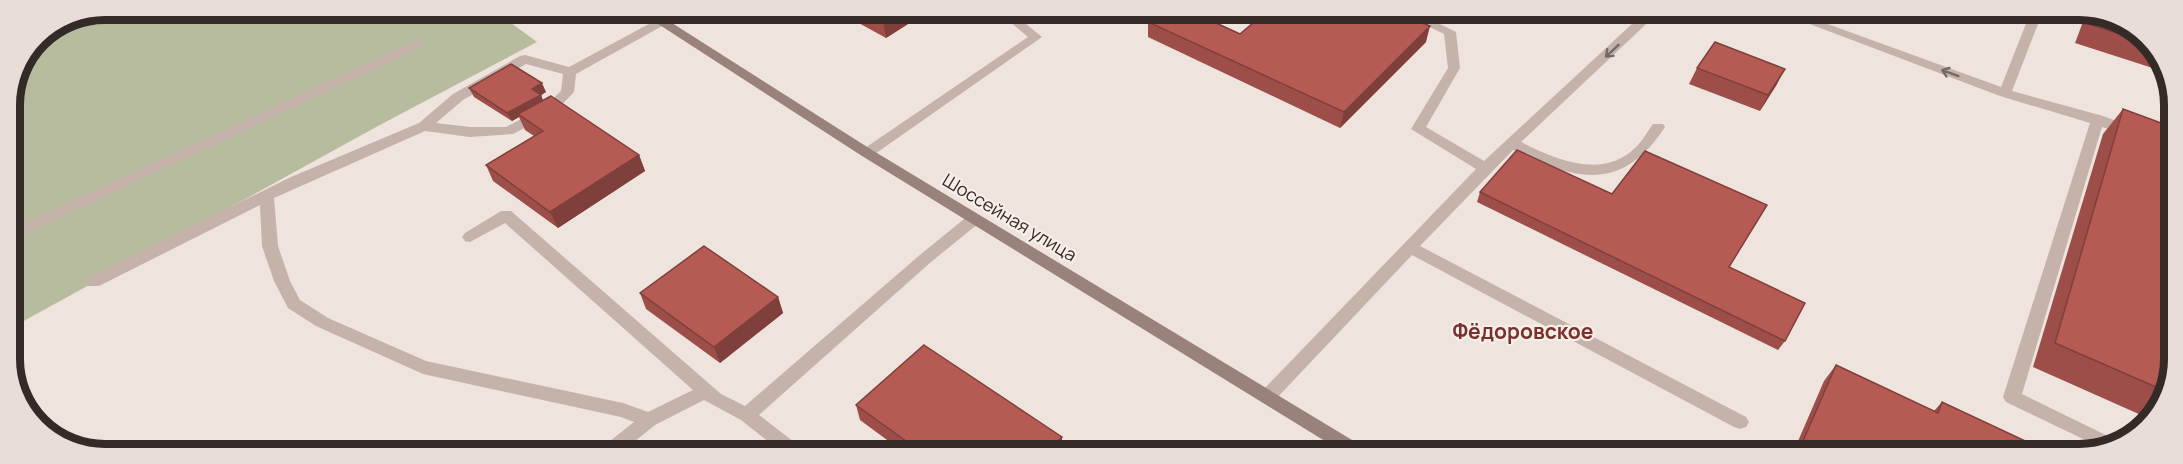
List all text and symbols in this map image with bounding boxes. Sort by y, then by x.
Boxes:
one-way arrow [1605,43,1620,57]
one-way arrow [1942,66,1960,77]
street label: Шоссейная улица [938,167,1082,267]
district label: Фёдоровское [1453,317,1593,345]

